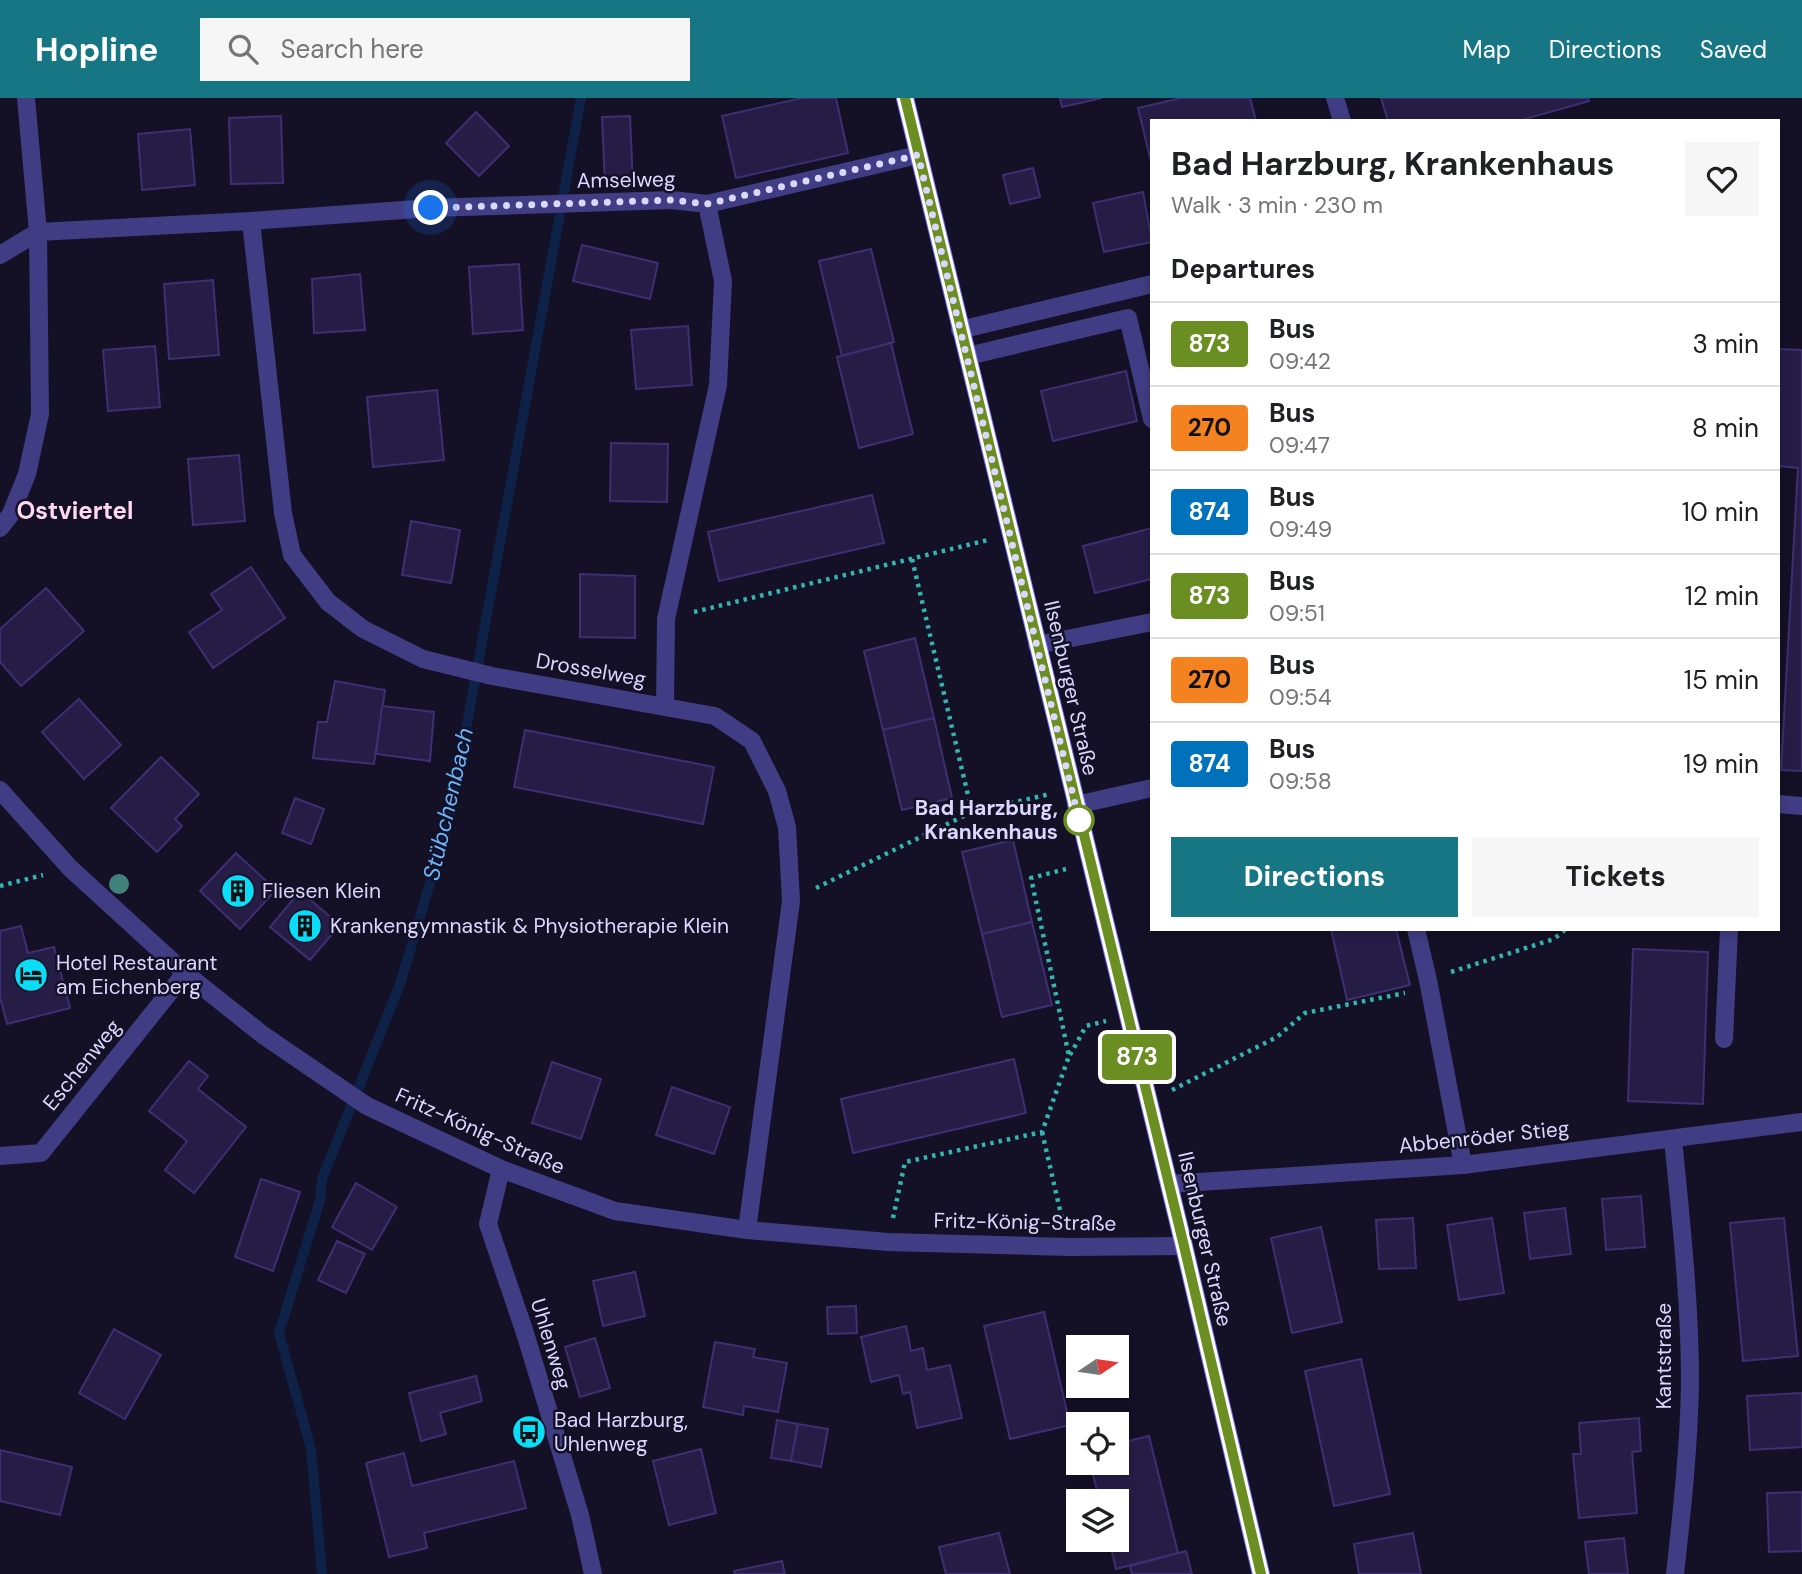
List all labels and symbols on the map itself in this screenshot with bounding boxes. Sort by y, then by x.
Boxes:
street label: Amselweg [576,165,676,195]
your location [413,190,448,225]
district label: Ostviertel [17,495,133,526]
street label: Ilsenburger Straße [1037,598,1105,778]
street label: Drosselweg [534,647,648,693]
water label: Stübchenbach [416,725,480,883]
place label: Bad Harzburg, Krankenhaus [915,794,1058,846]
marker: Bad Harzburg, Krankenhaus [1064,805,1094,835]
building icon: Fliesen Klein [219,872,257,910]
place label: Fliesen Klein [262,877,381,905]
building icon: Krankengymnastik & Physiotherapie Klein [286,907,324,945]
place label: Krankengymnastik & Physiotherapie Klein [330,912,729,940]
place label: Hotel Restaurant am Eichenberg [56,949,218,1001]
hotel icon: Hotel Restaurant am Eichenberg [12,956,50,994]
street label: Eschenweg [37,1013,128,1116]
line badge: 873 [1097,1034,1177,1080]
street label: Fritz-König-Straße [391,1081,569,1181]
street label: Abbenröder Stieg [1397,1114,1571,1160]
street label: Ilsenburger Straße [1171,1149,1239,1329]
street label: Fritz-König-Straße [933,1206,1117,1238]
street label: Uhlenweg [524,1295,578,1393]
street label: Kantstraße [1650,1303,1678,1409]
north arrow [1066,1335,1129,1398]
place label: Bad Harzburg, Uhlenweg [554,1406,688,1458]
bus stop icon: Bad Harzburg, Uhlenweg [510,1413,548,1451]

